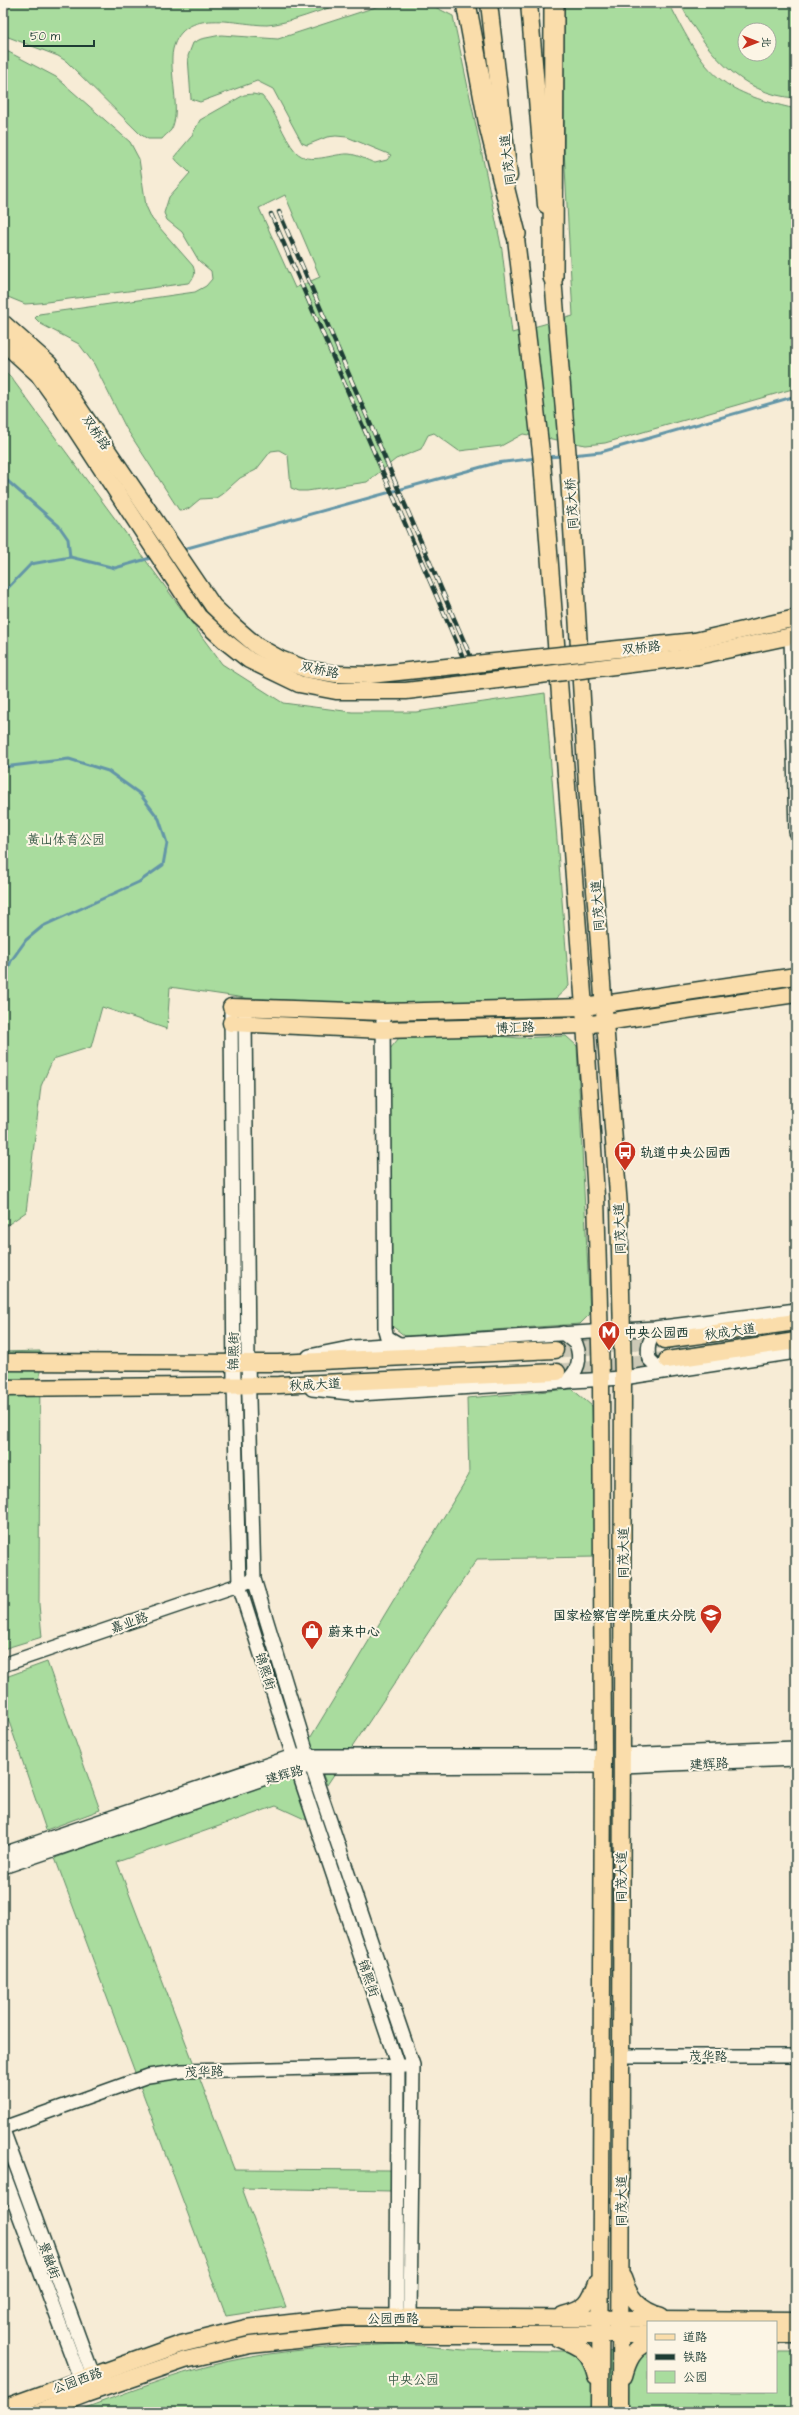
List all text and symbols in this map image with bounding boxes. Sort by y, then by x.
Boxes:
scale bar [24,22,94,48]
north arrow [737,22,777,62]
text: 50 m [30,28,61,45]
text: 北 [759,37,774,48]
street label: 同茂大道 [496,133,520,187]
street label: 双桥路 [78,411,115,454]
street label: 同茂大桥 [561,477,583,531]
street label: 双桥路 [621,637,661,659]
street label: 双桥路 [299,657,341,683]
park label: 黄山体育公园 [27,831,105,849]
street label: 同茂大道 [587,879,609,933]
street label: 博汇路 [495,1018,535,1038]
bus stop icon: 轨道中央公园西 [612,1139,638,1172]
place label: 轨道中央公园西 [640,1144,731,1162]
street label: 同茂大道 [610,1203,630,1255]
metro station icon: 中央公园西 [596,1319,622,1352]
street label: 秋成大道 [703,1319,757,1345]
place label: 中央公园西 [624,1324,689,1342]
street label: 锦熙街 [225,1331,243,1371]
street label: 秋成大道 [289,1375,341,1395]
street label: 同茂大道 [615,1527,633,1579]
school or university icon: 国家检察官学院重庆分院 [698,1602,724,1635]
place label: 国家检察官学院重庆分院 [553,1607,696,1625]
street label: 嘉业路 [108,1608,151,1638]
shop icon: 蔚来中心 [299,1618,325,1651]
place label: 蔚来中心 [328,1623,380,1641]
street label: 锦熙街 [250,1650,280,1693]
street label: 建辉路 [689,1754,729,1774]
street label: 建辉路 [263,1761,305,1789]
street label: 同茂大道 [613,1851,631,1903]
street label: 锦熙街 [353,1957,383,2000]
street label: 茂华路 [688,2048,728,2066]
street label: 茂华路 [184,2062,224,2082]
street label: 同茂大道 [613,2175,631,2227]
street label: 景融街 [34,2239,64,2282]
street label: 公园西路 [367,2310,419,2328]
legend [647,2321,777,2393]
text: 道路 [683,2329,707,2346]
text: 铁路 [683,2349,707,2366]
street label: 公园西路 [50,2364,105,2398]
text: 公园 [683,2369,707,2386]
park label: 中央公园 [387,2371,439,2389]

